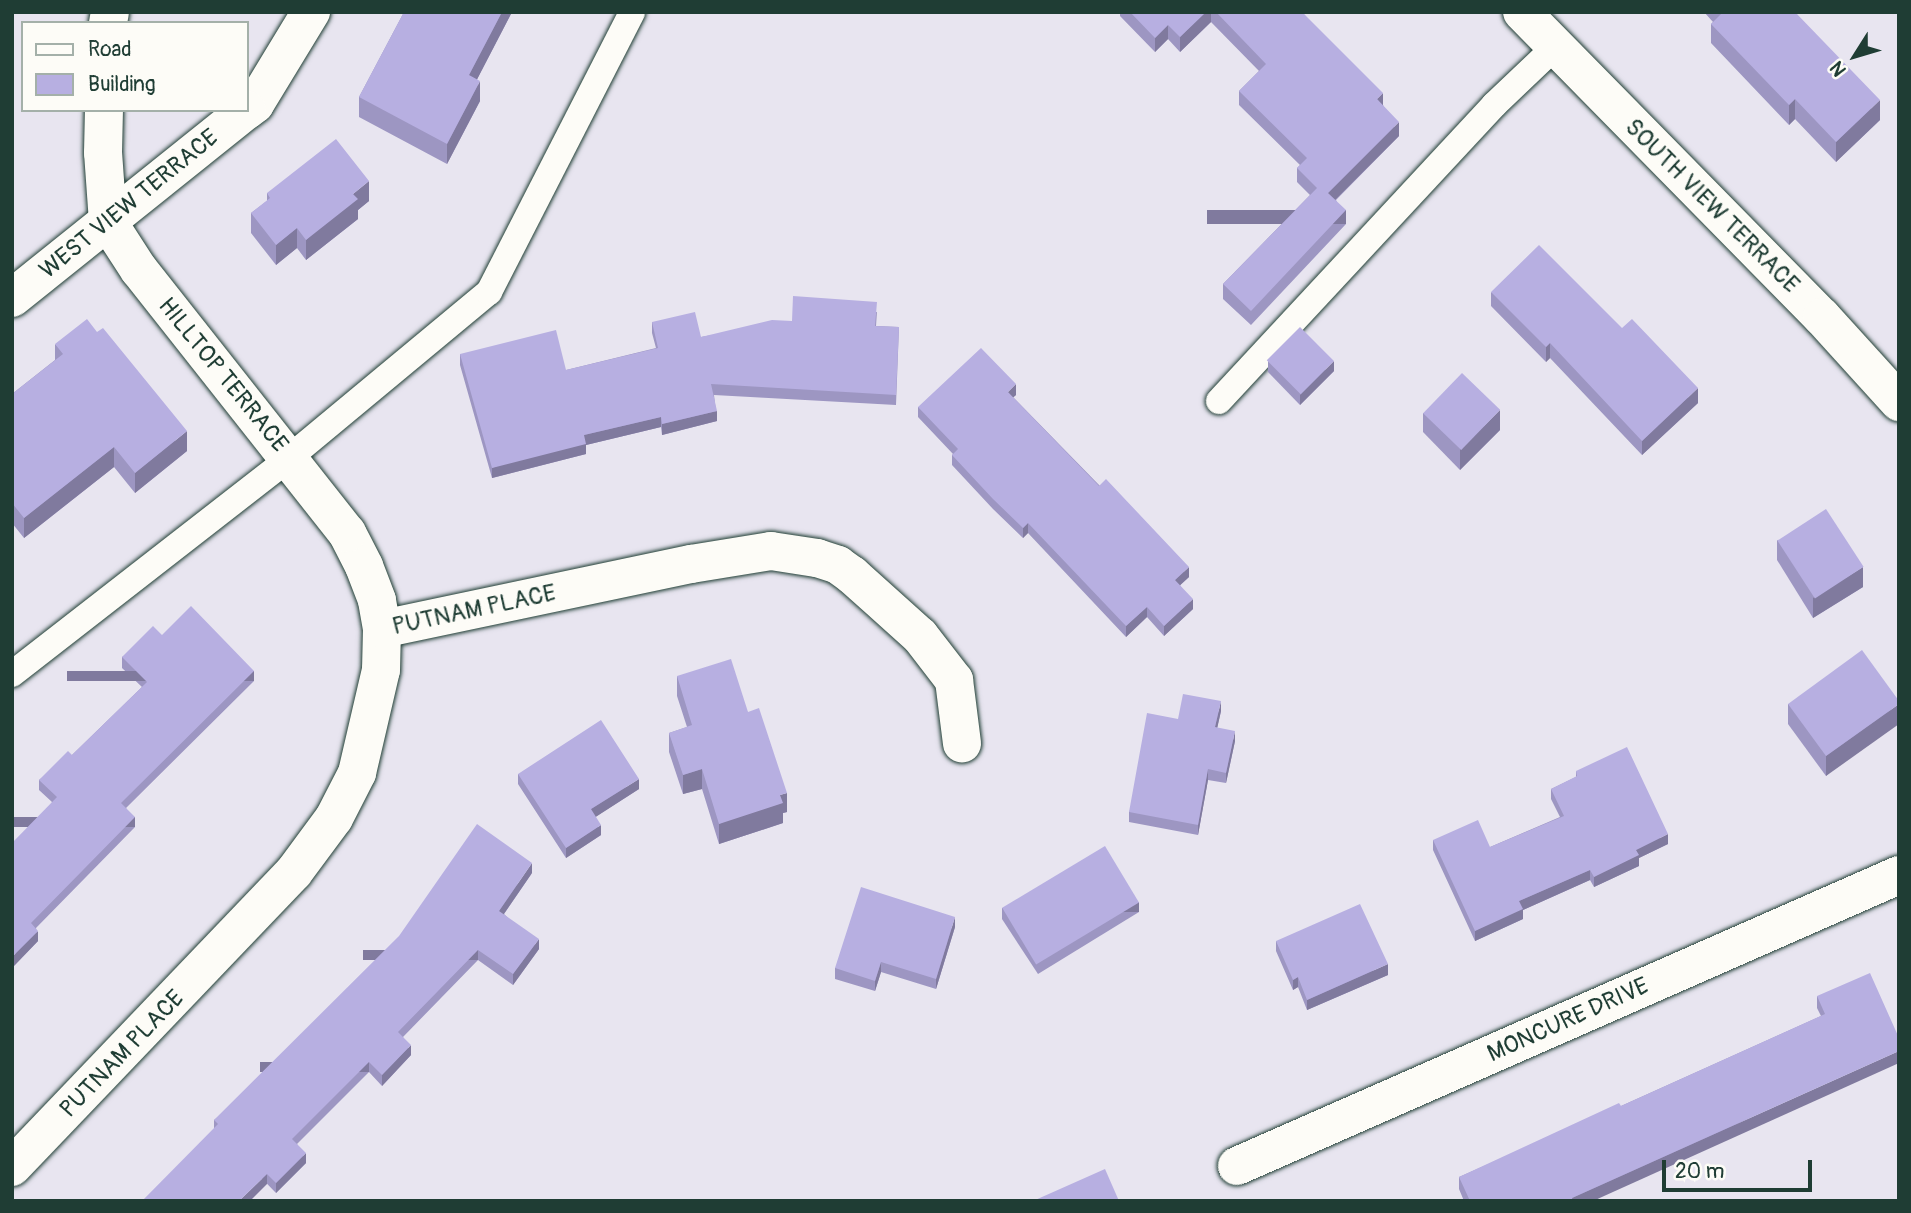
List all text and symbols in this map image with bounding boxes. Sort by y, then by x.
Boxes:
legend [21,21,248,112]
north arrow [1820,21,1890,91]
text: Road [88,36,132,63]
text: N [1825,56,1852,81]
text: Building [88,71,155,98]
street label: SOUTH VIEW TERRACE [1619,113,1805,299]
street label: WEST VIEW TERRACE [34,123,224,285]
street label: HILLTOP TERRACE [152,292,294,458]
street label: PUTNAM PLACE [390,579,558,641]
street label: MONCURE DRIVE [1483,972,1653,1068]
street label: PUTNAM PLACE [54,984,190,1124]
scale bar [1666,1146,1816,1190]
text: 20 m [1675,1158,1724,1185]

